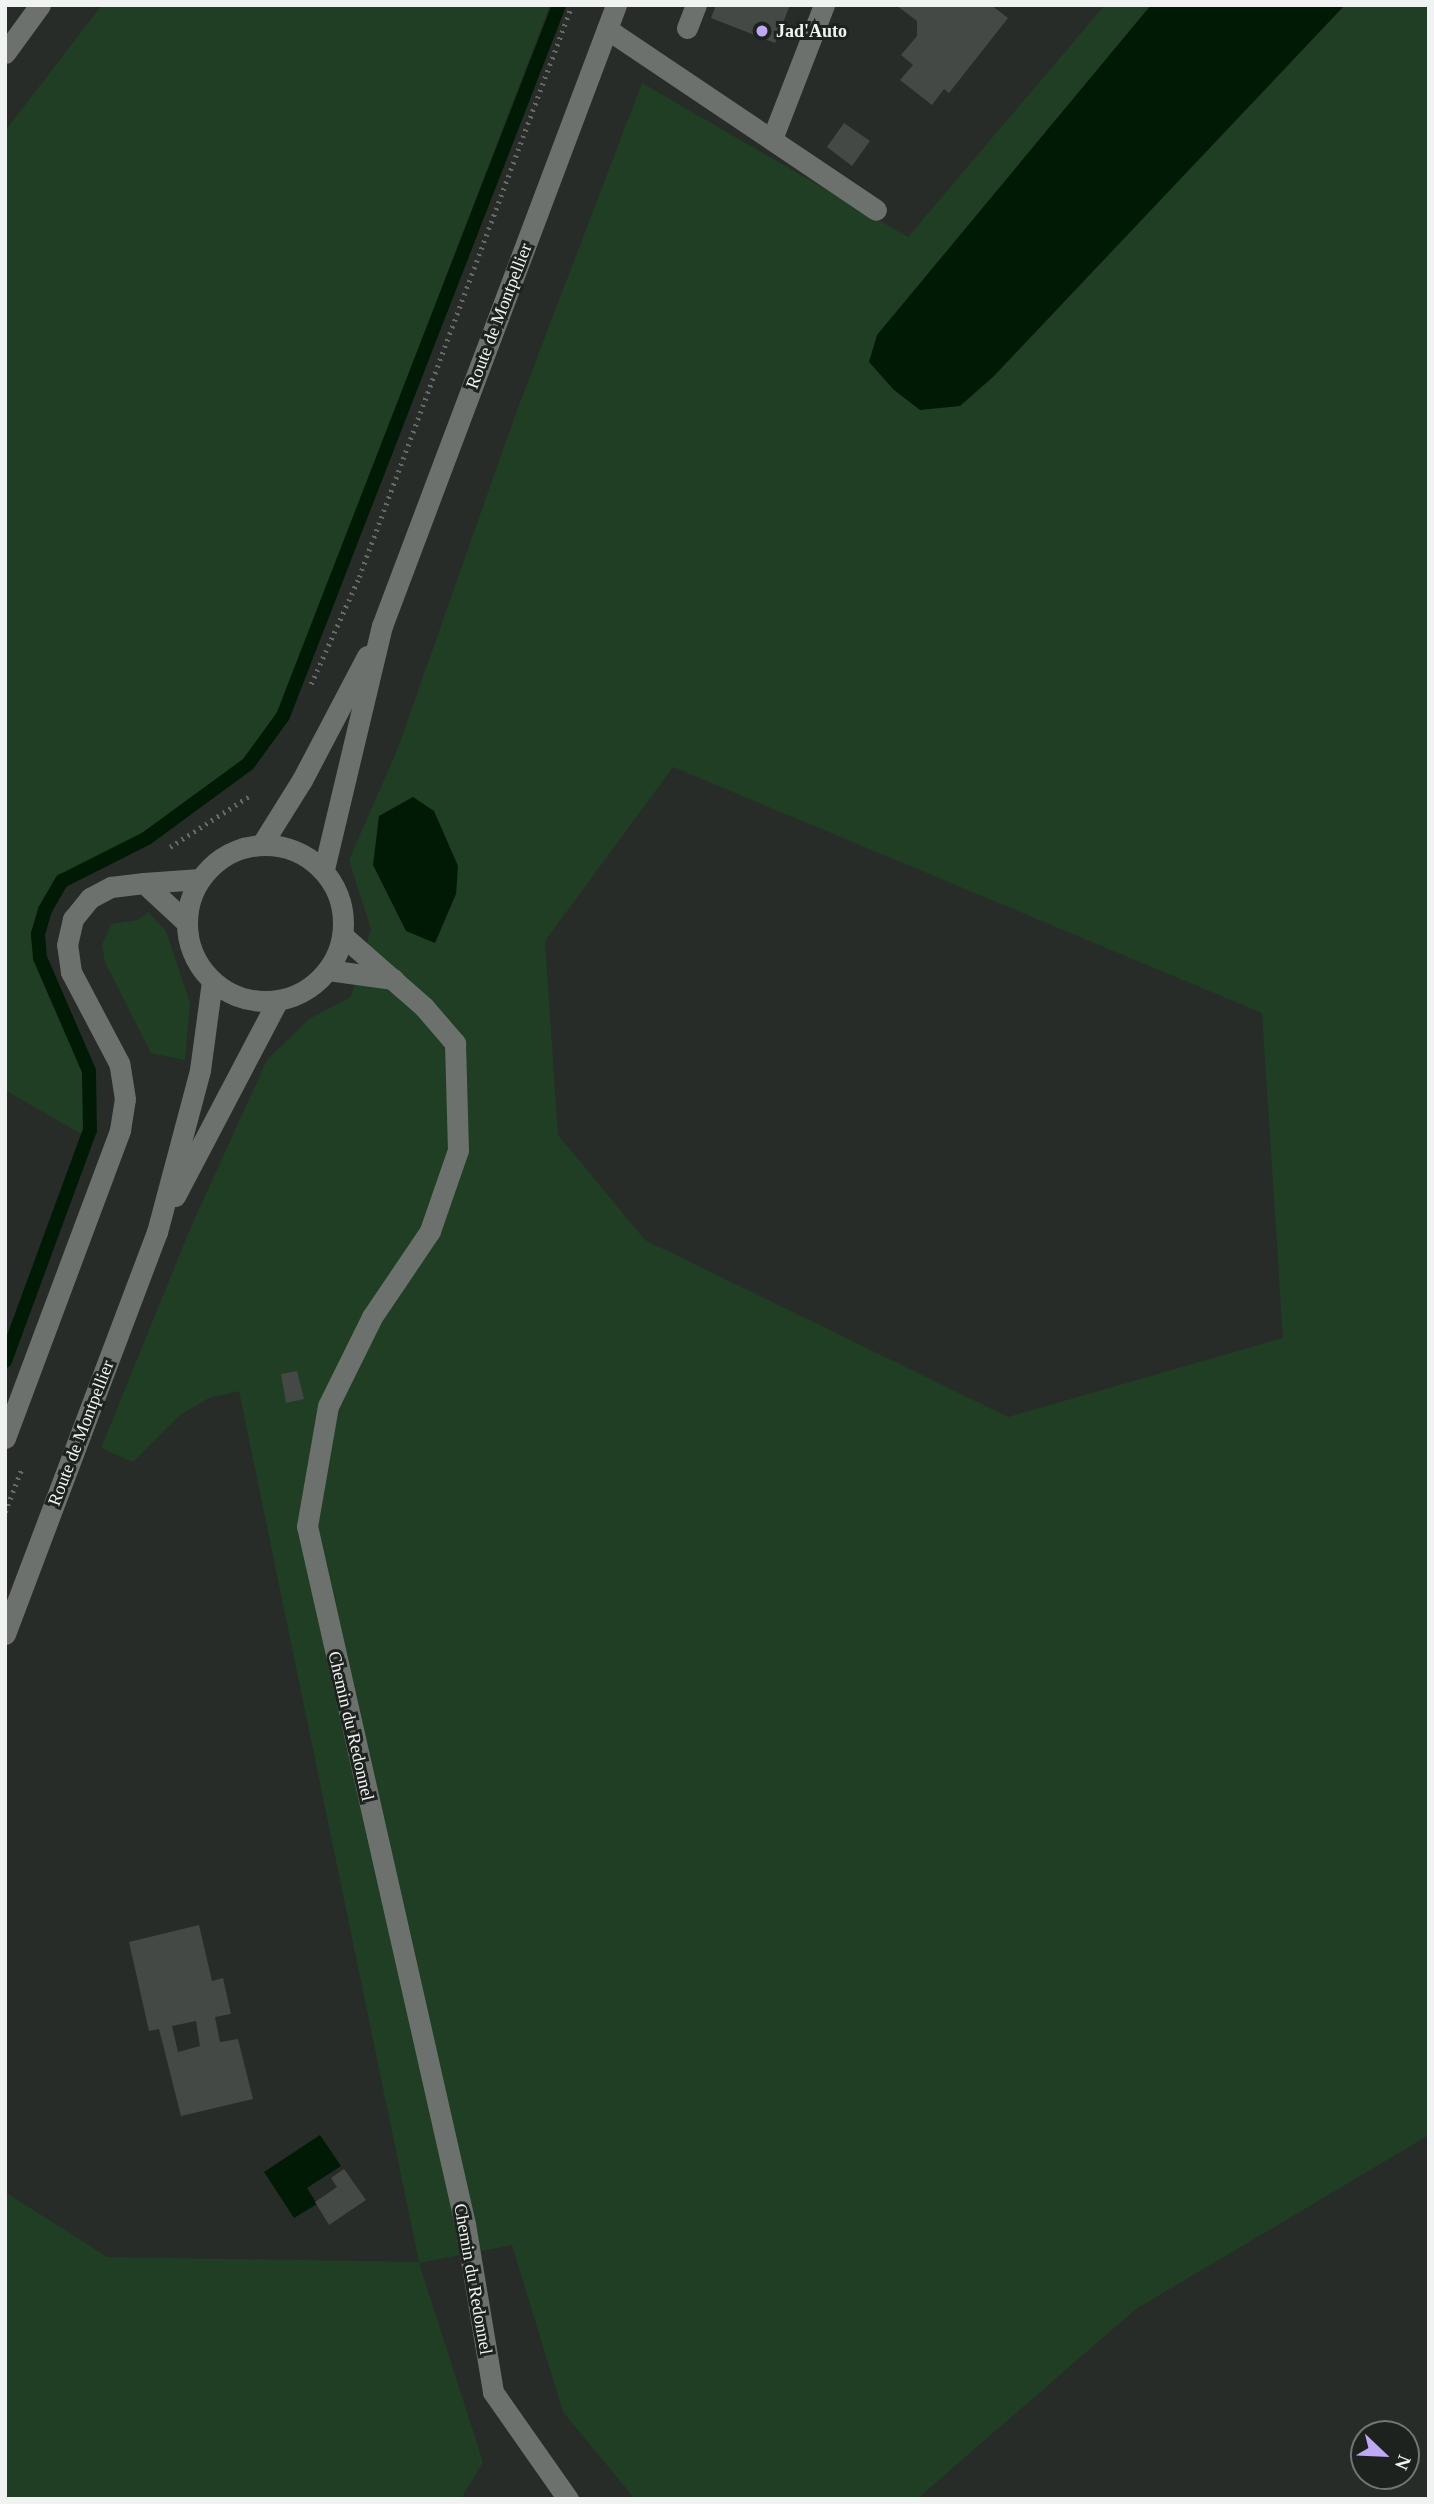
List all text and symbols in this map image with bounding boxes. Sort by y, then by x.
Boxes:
place label: Jad'Auto [776,20,847,42]
marker: Jad'Auto [754,23,770,39]
street label: Route de Montpellier [461,240,537,392]
street label: Route de Montpellier [43,1357,119,1509]
street label: Chemin du Redonnel [323,1649,379,1803]
street label: Chemin du Redonnel [449,2202,497,2356]
north arrow [1350,2420,1420,2490]
text: N [1391,2452,1415,2473]

